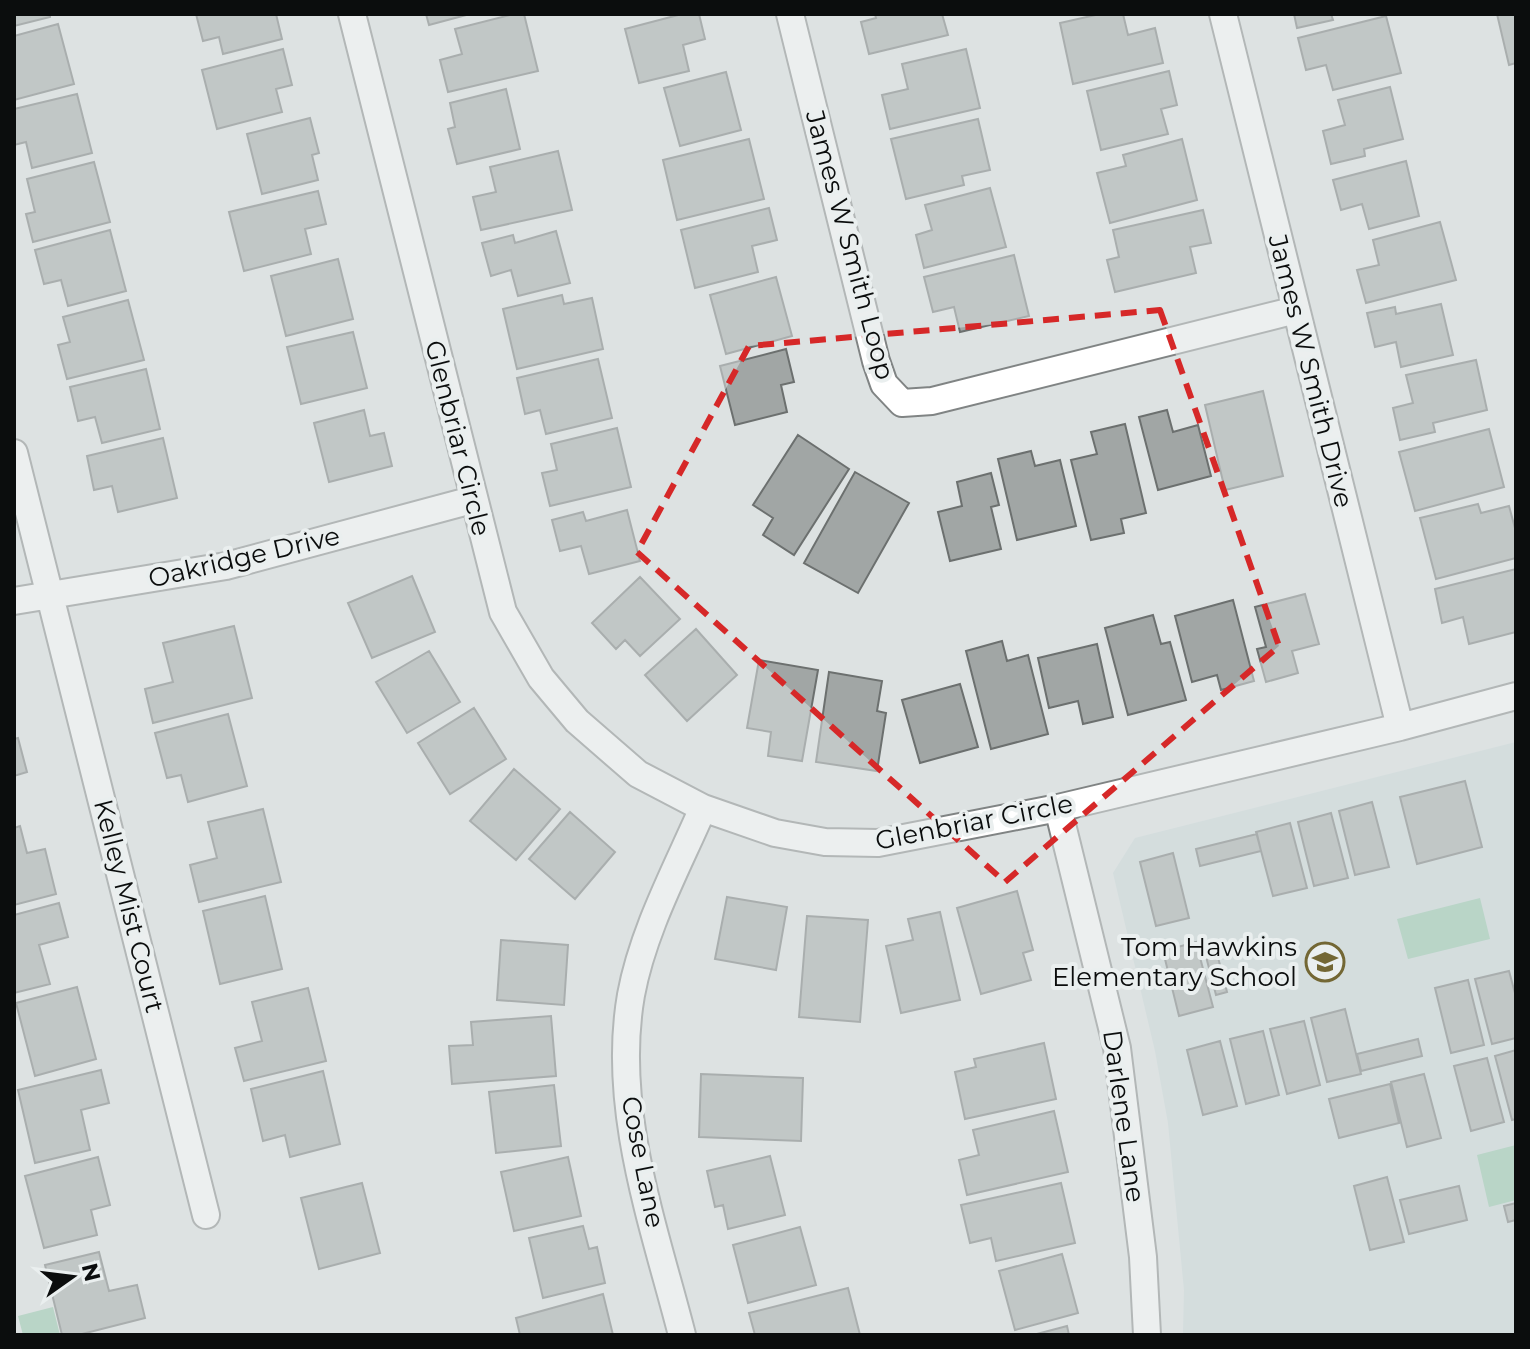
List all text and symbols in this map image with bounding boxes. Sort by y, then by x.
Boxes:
street label: James W Smith Loop [798,106,901,383]
street label: James W Smith Drive [1261,230,1360,511]
street label: Glenbriar Circle [418,337,498,539]
street label: Oakridge Drive [145,519,343,595]
street label: Glenbriar Circle [873,787,1075,857]
street label: Kelley Mist Court [87,796,171,1016]
place label: Tom Hawkins Elementary School [1052,931,1297,993]
school or university icon: Tom Hawkins Elementary School [1304,941,1346,983]
street label: Darlene Lane [1096,1028,1152,1204]
street label: Cose Lane [615,1094,671,1230]
north arrow [32,1237,112,1317]
text: N [76,1260,106,1284]

